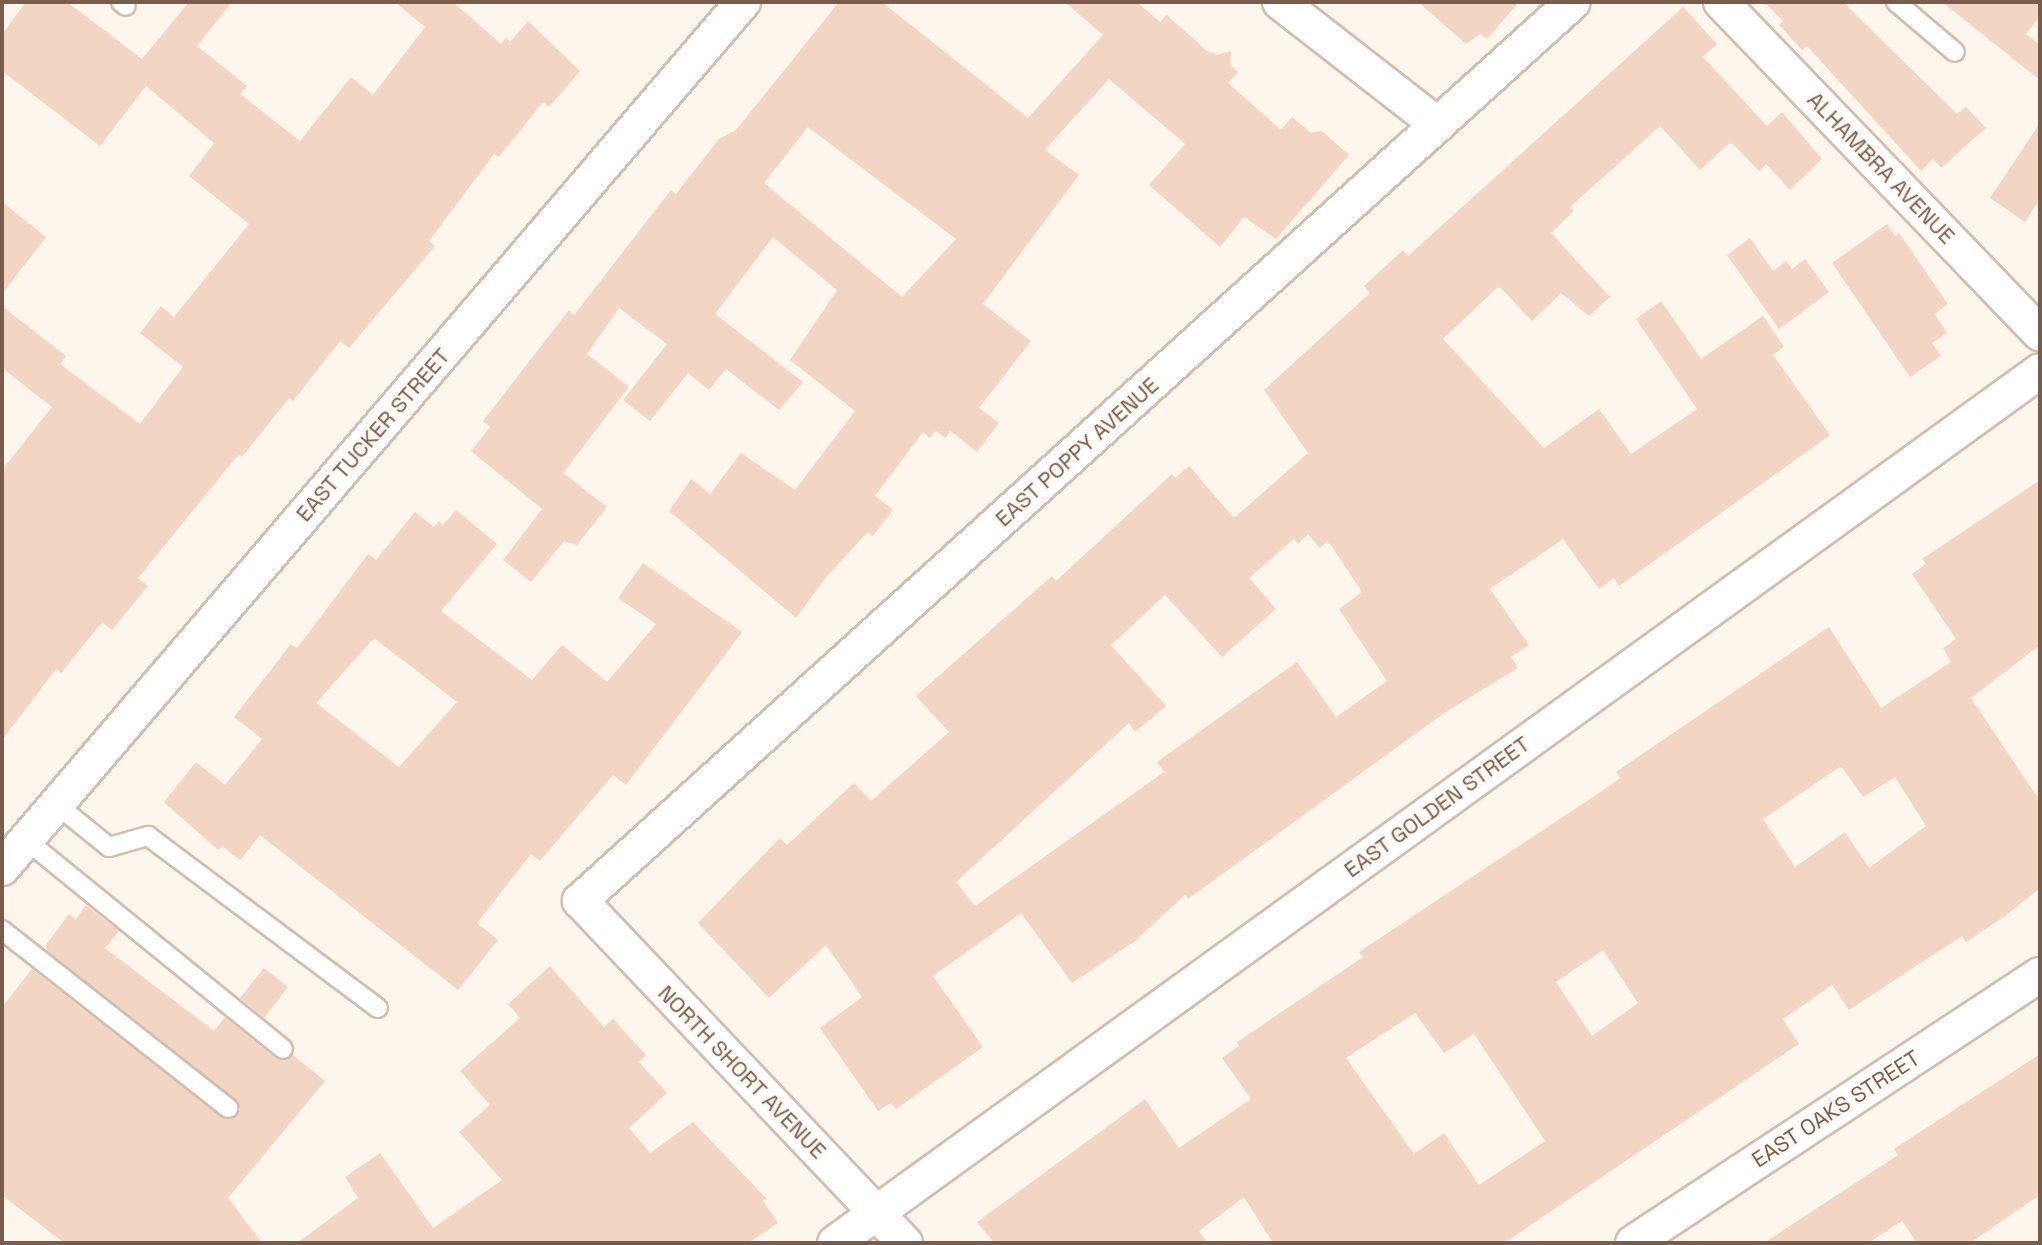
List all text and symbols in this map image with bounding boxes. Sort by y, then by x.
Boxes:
street label: ALHAMBRA AVENUE [1802,86,1960,250]
street label: EAST TUCKER STREET [290,343,456,527]
street label: EAST POPPY AVENUE [990,372,1164,532]
street label: EAST GOLDEN STREET [1339,731,1535,883]
street label: NORTH SHORT AVENUE [652,980,832,1164]
street label: EAST OAKS STREET [1747,1045,1925,1173]

